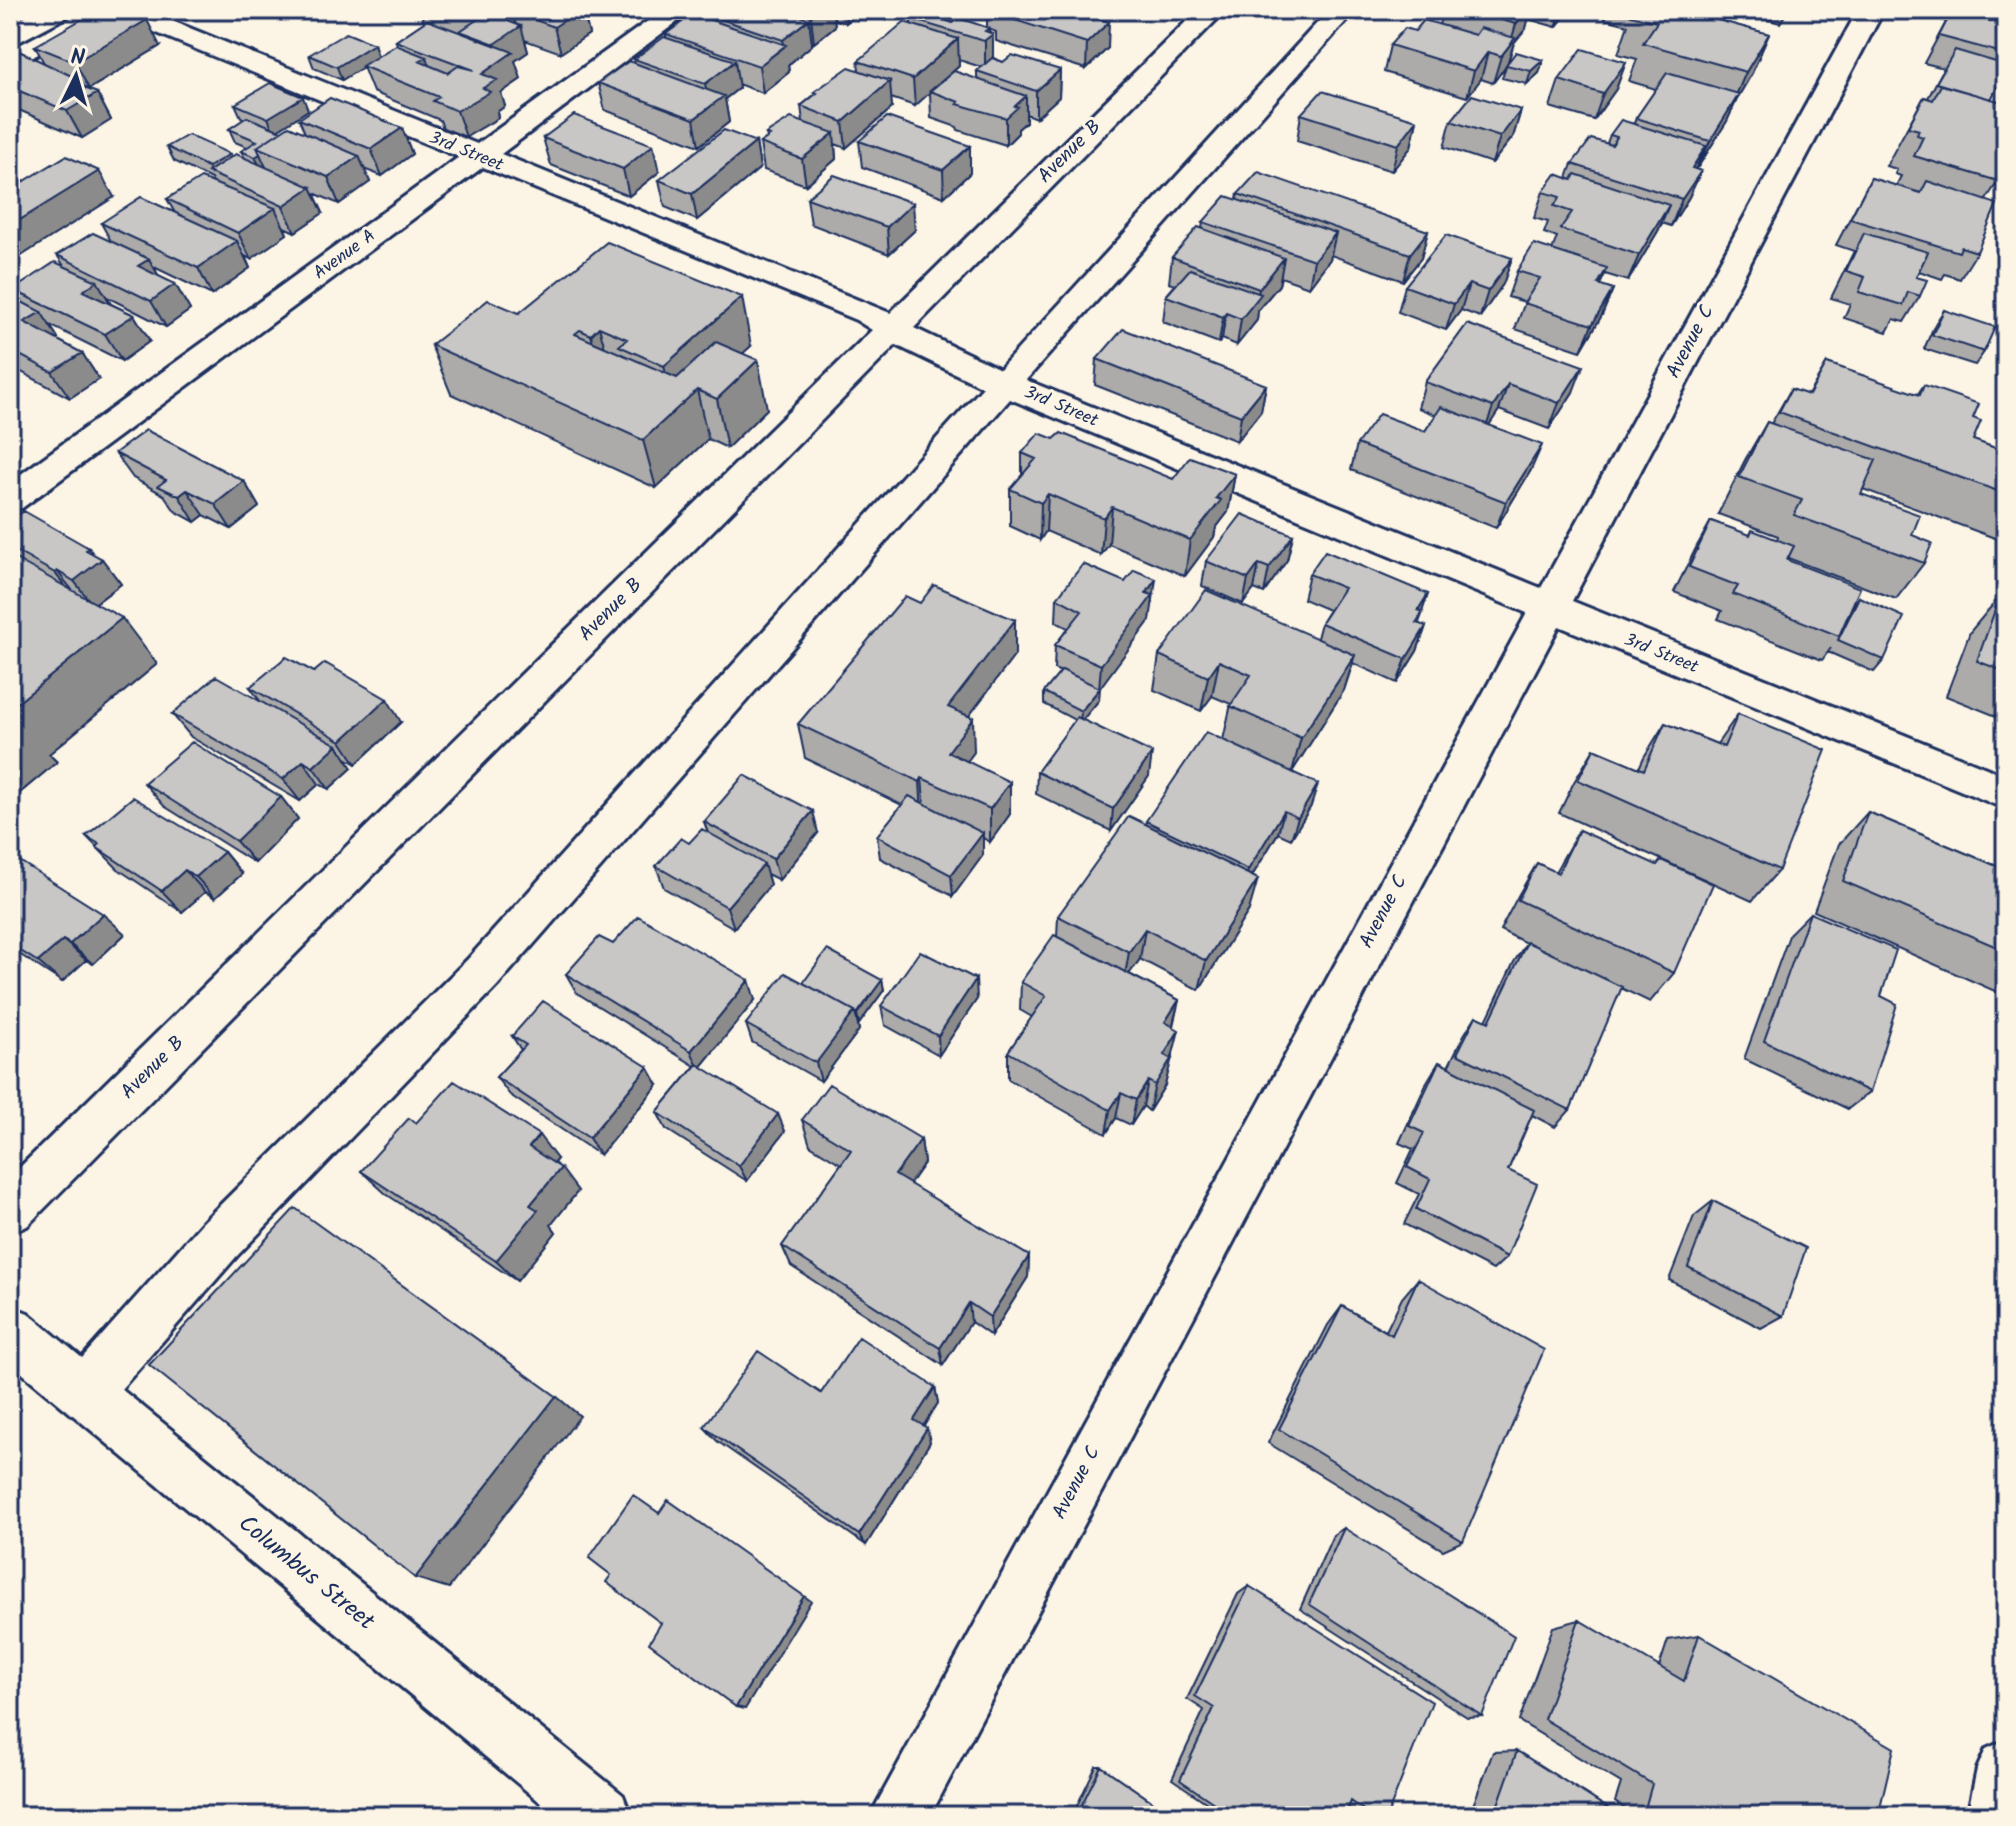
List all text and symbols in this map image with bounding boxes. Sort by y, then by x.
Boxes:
north arrow [36,36,116,116]
text: N [69,41,86,77]
street label: Avenue B [1031,113,1109,191]
street label: 3rd Street [424,124,509,180]
street label: Avenue A [308,222,382,288]
street label: Avenue C [1658,300,1724,384]
street label: 3rd Street [1019,378,1104,436]
street label: Avenue B [572,571,650,649]
street label: 3rd Street [1619,626,1704,682]
street label: Avenue C [1351,870,1417,954]
street label: Avenue B [114,1029,192,1107]
street label: Avenue C [1044,1441,1110,1525]
street label: Columbus Street [229,1505,384,1641]

